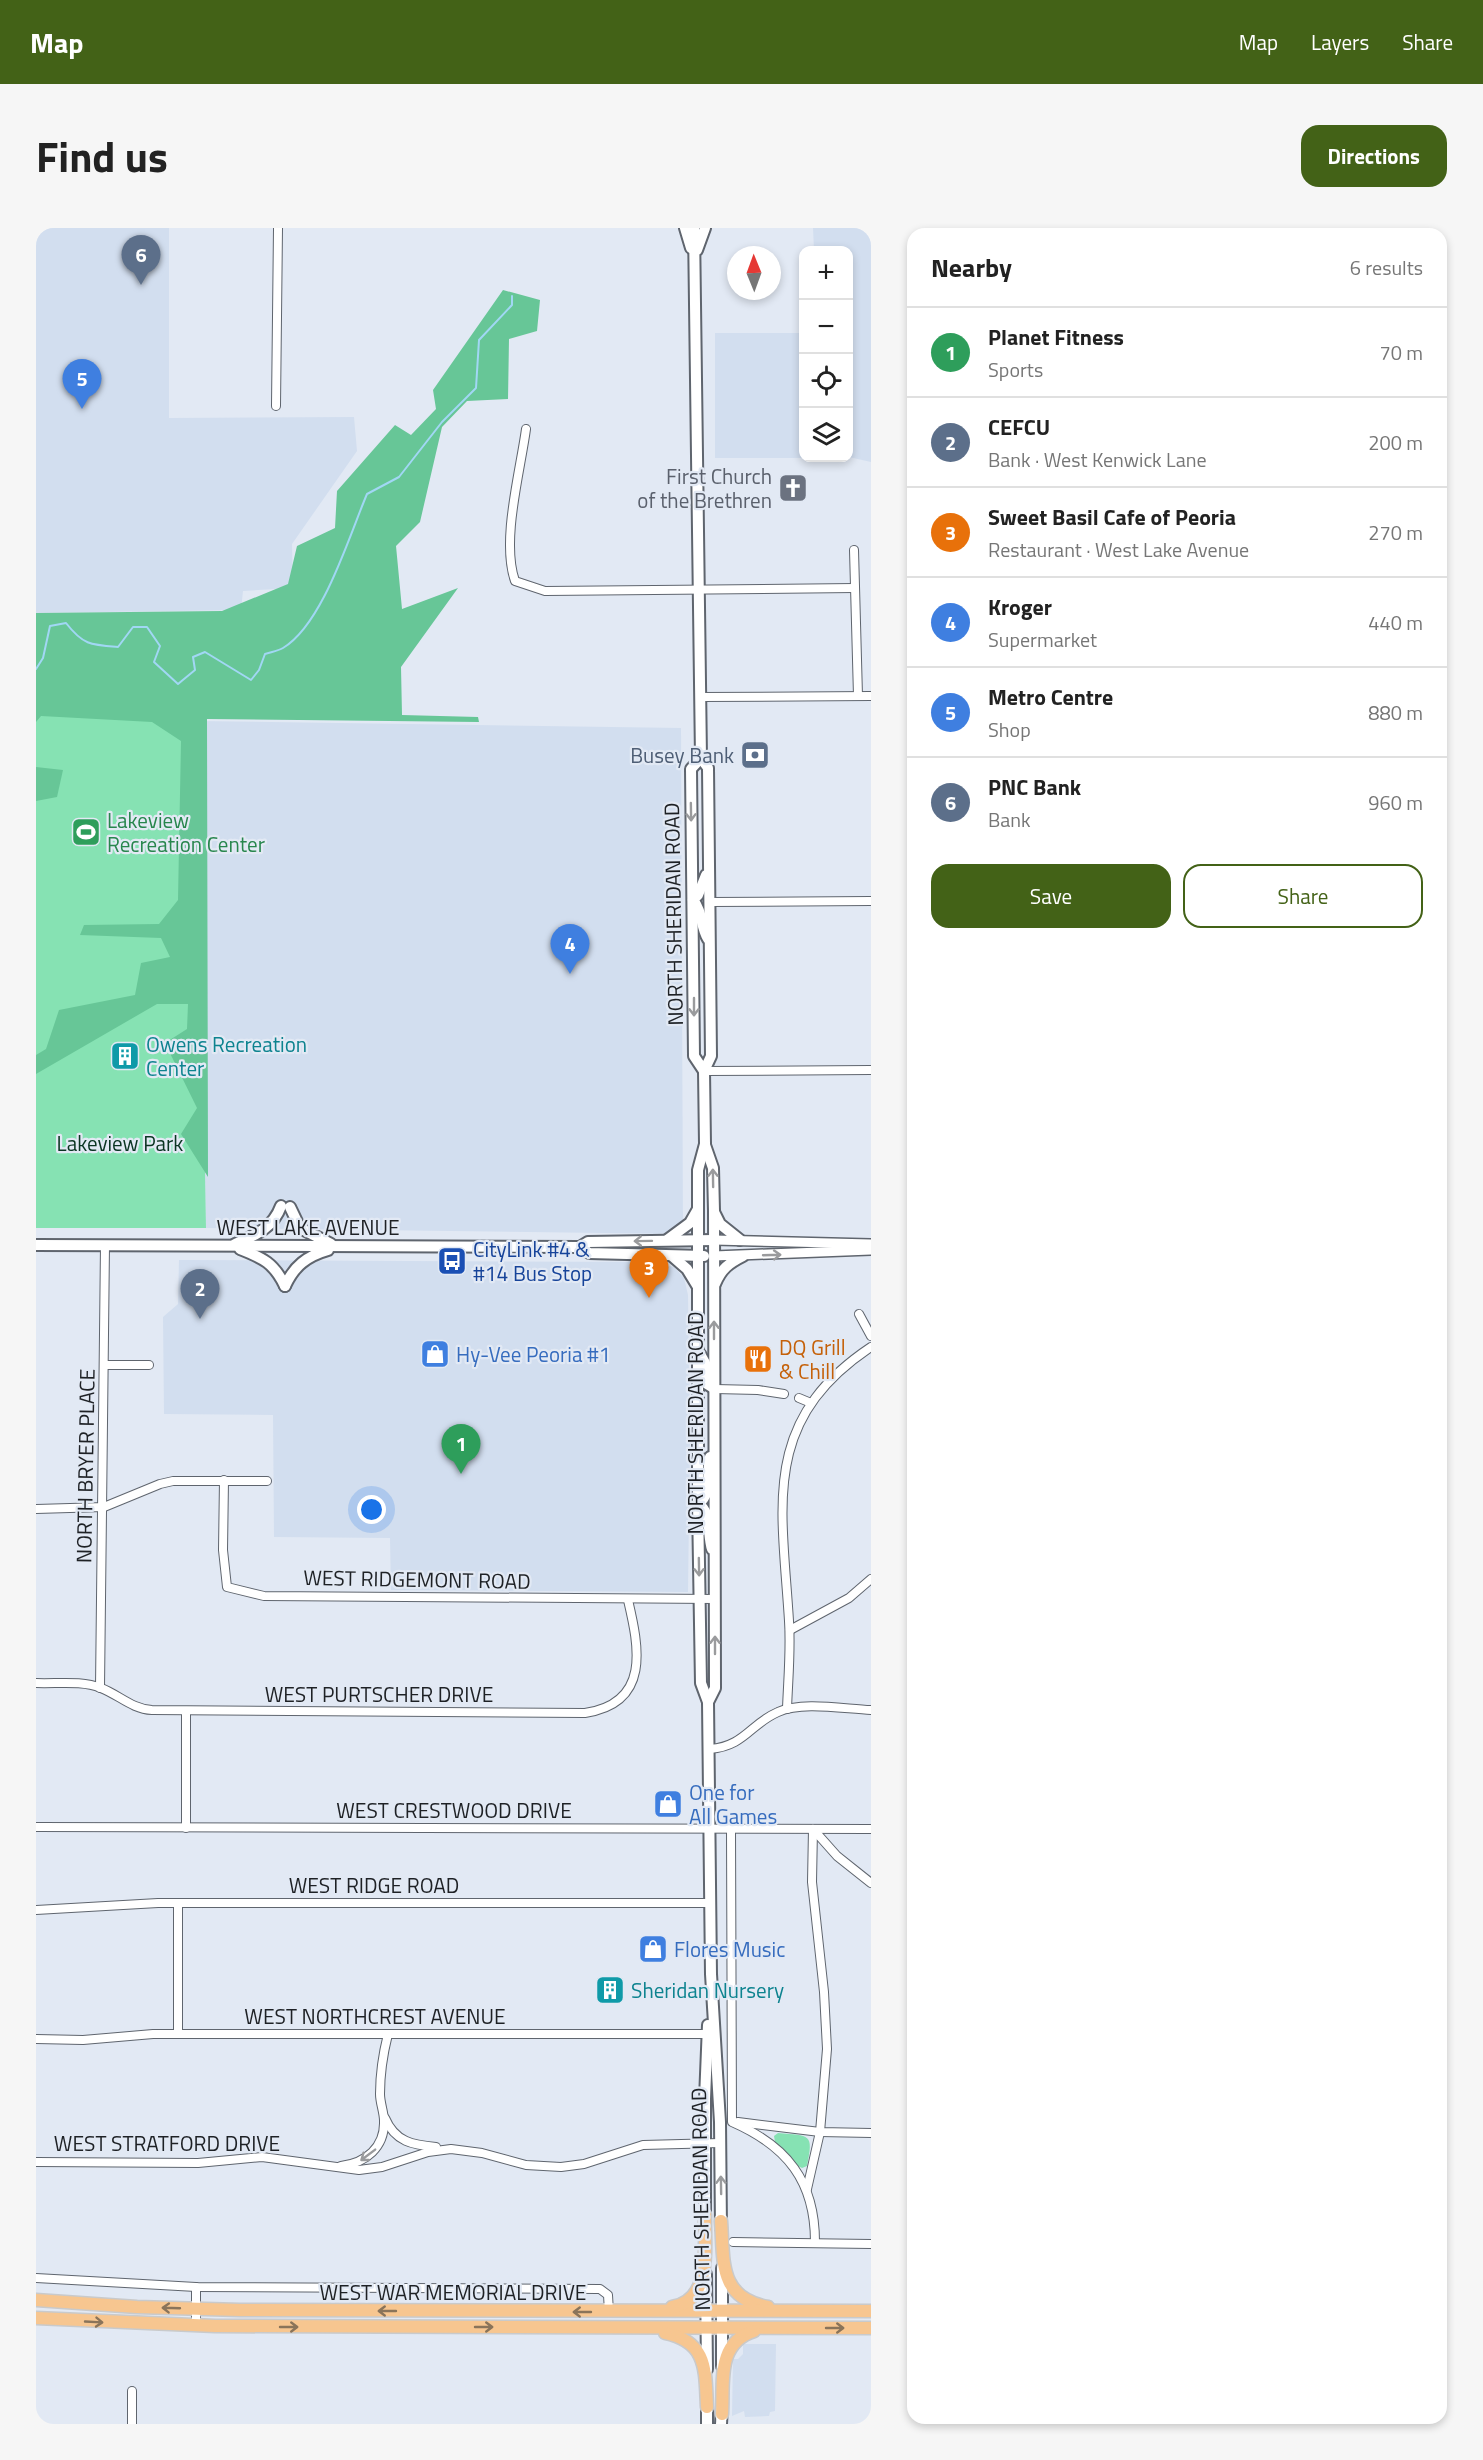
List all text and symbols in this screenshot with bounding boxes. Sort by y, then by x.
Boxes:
text: Map [30,21,84,64]
text: Map [1239,26,1278,58]
text: Layers [1311,26,1369,58]
text: Share [1402,26,1453,58]
text: Find us [36,124,168,188]
button: Directions [1301,125,1447,187]
pin: 6 [122,236,160,285]
north arrow [727,246,781,300]
map controls [799,246,853,462]
button: + [799,246,853,300]
text: Nearby [931,248,1012,287]
text: 6 results [1350,252,1423,283]
button: − [799,300,853,354]
text: Planet Fitness [988,320,1124,354]
text: 1 [945,337,956,368]
text: 70 m [1379,337,1423,368]
button: locate [799,354,853,408]
text: Sports [988,354,1043,385]
pin: 5 [62,360,102,409]
button: layers [799,408,853,462]
text: CEFCU [988,410,1050,444]
text: 2 [945,427,956,458]
text: 200 m [1368,427,1423,458]
text: Bank · West Kenwick Lane [988,444,1207,475]
place label: First Church of the Brethren [637,460,772,516]
church icon: First Church of the Brethren [777,472,809,504]
text: Sweet Basil Cafe of Peoria [988,500,1236,534]
text: 3 [945,517,956,548]
text: 270 m [1368,517,1423,548]
text: Restaurant · West Lake Avenue [988,534,1249,565]
text: Kroger [988,590,1052,624]
text: 4 [945,607,956,638]
text: 440 m [1368,607,1423,638]
text: Supermarket [988,624,1097,655]
text: Metro Centre [988,680,1113,714]
text: 5 [945,697,956,728]
text: 880 m [1368,697,1423,728]
text: Shop [988,714,1031,745]
place label: Busey Bank [630,739,734,771]
bank icon: Busey Bank [739,739,771,771]
text: PNC Bank [988,770,1081,804]
text: 6 [945,787,956,818]
text: 960 m [1368,787,1423,818]
street label: NORTH SHERIDAN ROAD [655,802,691,1026]
one-way arrow [686,802,697,822]
place label: Lakeview Recreation Center [107,804,265,860]
text: Bank [988,804,1031,835]
sports icon: Lakeview Recreation Center [70,816,102,848]
button: Save [931,864,1171,928]
button: Share [1183,864,1423,928]
pin: 4 [550,924,590,974]
one-way arrow [688,997,700,1017]
place label: Owens Recreation Center [146,1028,307,1084]
building icon: Owens Recreation Center [109,1040,141,1072]
park label: Lakeview Park [57,1127,183,1159]
one-way arrow [707,1169,719,1189]
street label: WEST LAKE AVENUE [216,1211,400,1243]
place label: CityLink #4 & #14 Bus Stop [473,1233,592,1289]
one-way arrow [634,1235,654,1247]
bus stop icon: CityLink #4 & #14 Bus Stop [436,1245,468,1277]
pin: 3 [630,1248,668,1298]
one-way arrow [762,1250,782,1261]
pin: 2 [180,1270,220,1319]
street label: NORTH SHERIDAN ROAD [679,1311,711,1535]
one-way arrow [708,1321,720,1341]
place label: DQ Grill & Chill [779,1331,846,1387]
shop icon: Hy-Vee Peoria #1 [419,1338,451,1370]
place label: Hy-Vee Peoria #1 [456,1338,611,1370]
restaurant icon: DQ Grill & Chill [742,1343,774,1375]
street label: NORTH BRYER PLACE [67,1369,103,1563]
pin: 1 [442,1424,480,1474]
your location [357,1495,386,1524]
one-way arrow [693,1556,704,1576]
street label: WEST RIDGEMONT ROAD [303,1561,531,1597]
one-way arrow [709,1636,721,1656]
street label: WEST PURTSCHER DRIVE [265,1678,493,1710]
place label: One for All Games [689,1776,777,1832]
shop icon: One for All Games [652,1788,684,1820]
street label: WEST CRESTWOOD DRIVE [336,1794,572,1826]
street label: WEST RIDGE ROAD [289,1869,459,1901]
shop icon: Flores Music [637,1933,669,1965]
place label: Flores Music [674,1933,785,1965]
building icon: Sheridan Nursery [594,1974,626,2006]
place label: Sheridan Nursery [631,1974,784,2006]
street label: WEST NORTHCREST AVENUE [244,2000,506,2032]
street label: NORTH SHERIDAN ROAD [682,2087,718,2311]
street label: WEST STRATFORD DRIVE [54,2127,280,2159]
one-way arrow [361,2148,377,2161]
one-way arrow [715,2176,727,2196]
street label: WEST WAR MEMORIAL DRIVE [320,2276,586,2308]
one-way arrow [161,2303,181,2314]
one-way arrow [377,2305,397,2317]
one-way arrow [572,2306,592,2318]
one-way arrow [84,2317,104,2328]
one-way arrow [279,2321,299,2333]
one-way arrow [474,2321,494,2333]
one-way arrow [824,2322,844,2334]

